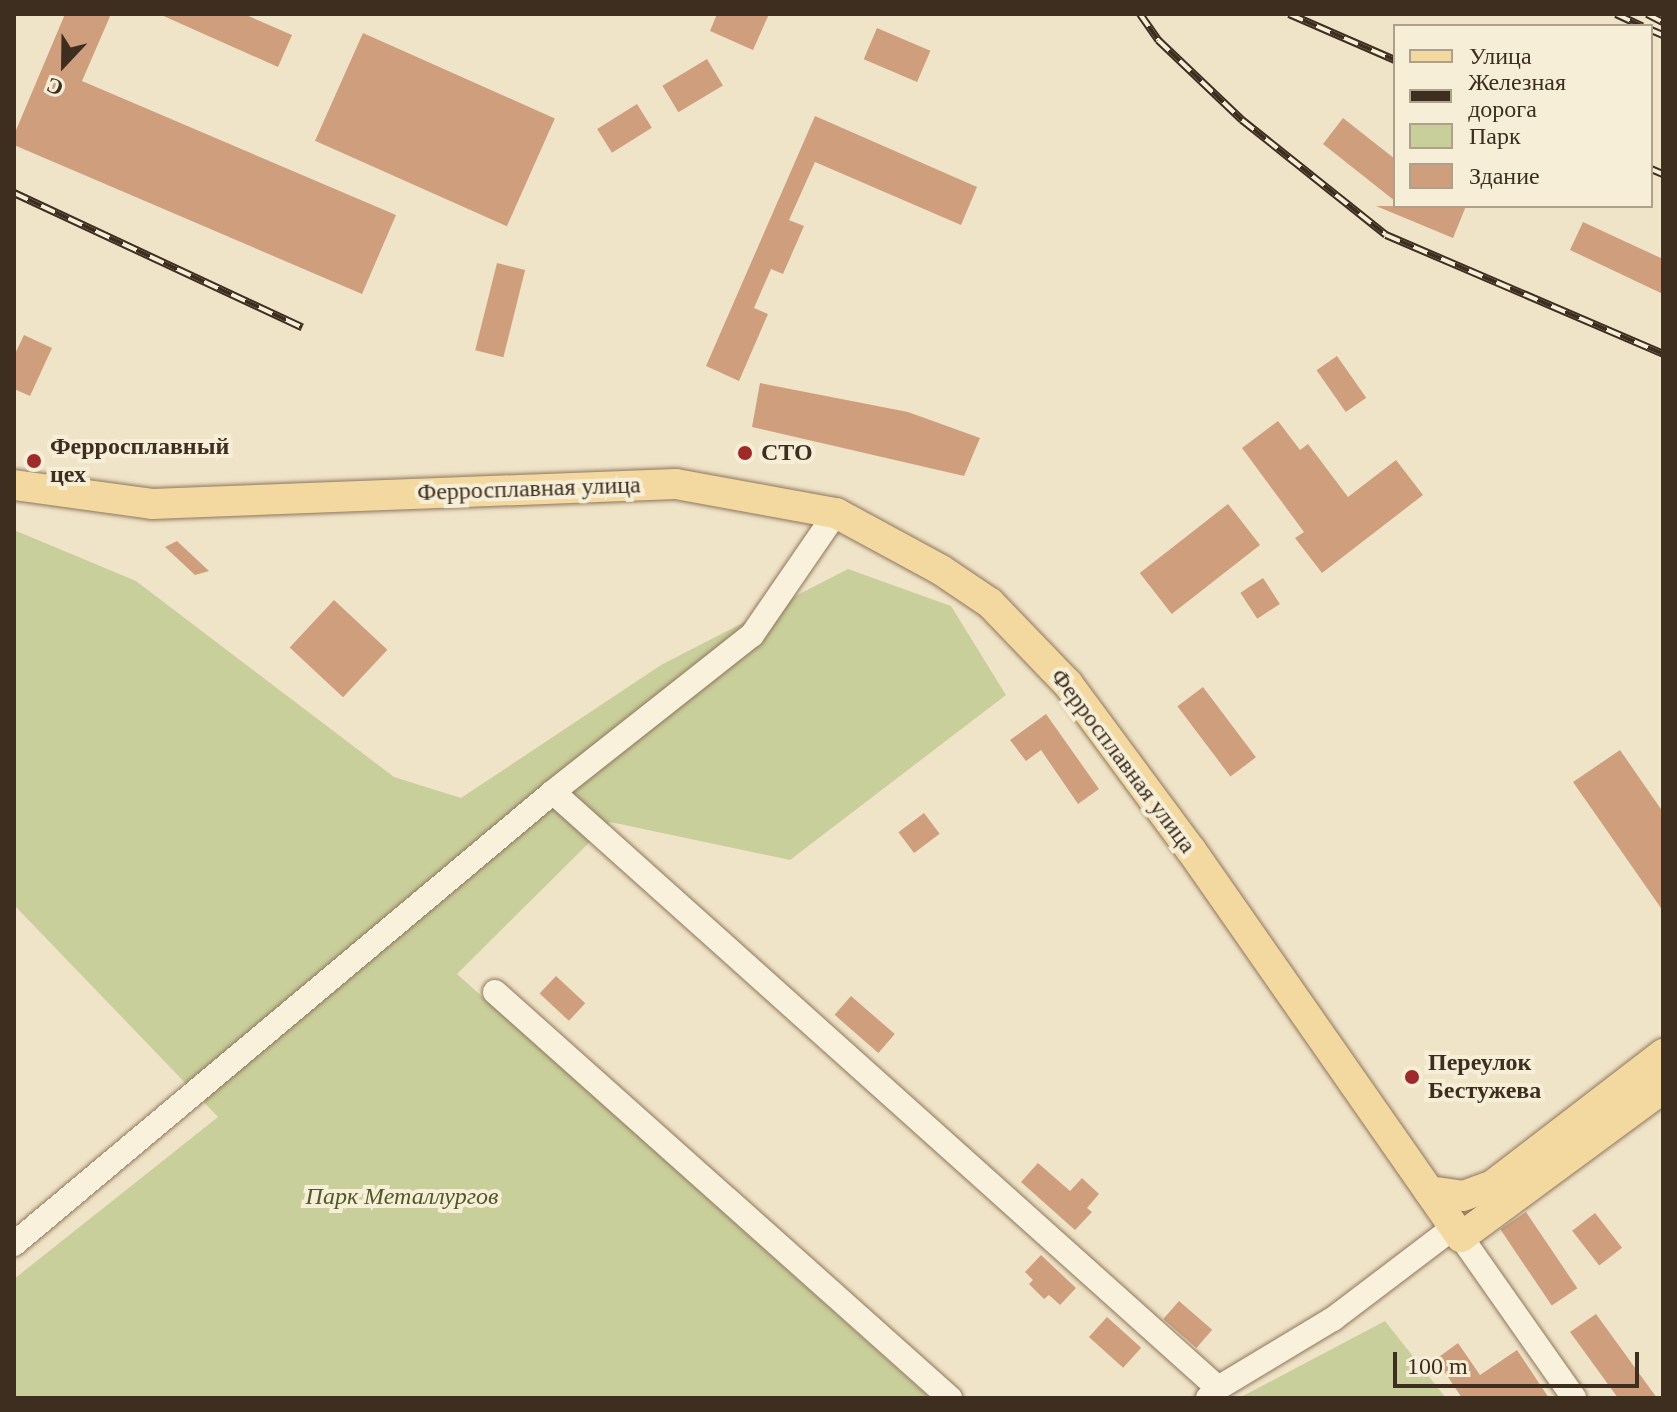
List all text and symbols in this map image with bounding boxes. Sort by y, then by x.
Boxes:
north arrow [24,24,104,104]
legend [1393,24,1653,208]
text: Улица [1469,43,1532,69]
text: Железная дорога [1468,69,1566,122]
text: С [43,72,67,101]
text: Парк [1469,123,1521,149]
text: Здание [1469,163,1540,189]
place label: Ферросплавный цех [50,433,229,489]
place label: СТО [761,439,813,467]
marker: СТО [736,444,754,462]
marker: Ферросплавный цех [25,452,43,470]
street label: Ферросплавная улица [417,471,641,507]
street label: Ферросплавная улица [1044,663,1202,859]
place label: Переулок Бестужева [1428,1049,1541,1105]
marker: Переулок Бестужева [1403,1068,1421,1086]
park label: Парк Металлургов [306,1183,498,1211]
scale bar [1397,1336,1643,1386]
text: 100 m [1407,1353,1468,1379]

